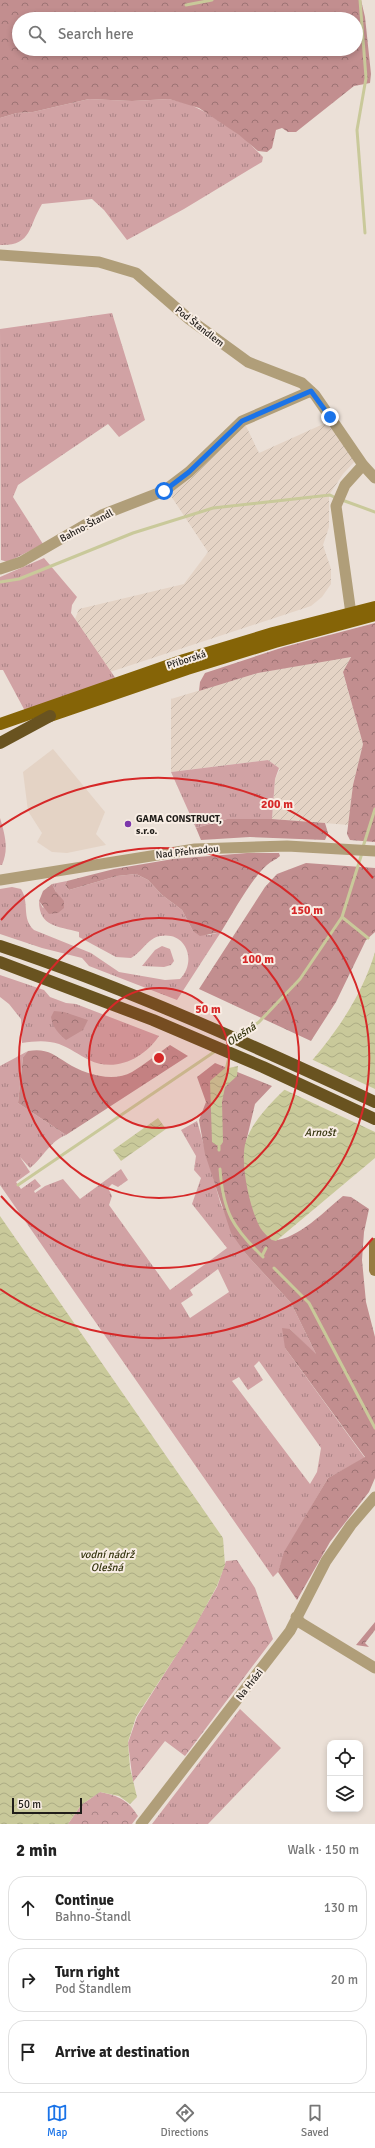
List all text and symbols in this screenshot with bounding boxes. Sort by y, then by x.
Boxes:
search box [12,12,363,56]
icon: search [26,23,48,45]
text: Search here [58,25,134,43]
street label: Pod Štandlem [173,303,227,350]
route end [321,408,339,426]
route start [155,482,173,500]
street label: Bahno-Štandl [57,506,115,545]
street label: Příborská [165,648,208,672]
text: 200 m [261,797,293,812]
place label: GAMA CONSTRUCT, s.r.o. [136,813,222,837]
marker: GAMA CONSTRUCT, s.r.o. [123,819,133,829]
street label: Nad Přehradou [155,843,219,861]
text: 150 m [291,903,323,918]
text: 100 m [242,952,274,967]
text: 50 m [195,1002,221,1017]
water label: Olešná [224,1019,259,1049]
centre of rings [152,1051,166,1065]
water label: Arnošt [304,1126,337,1139]
water label: vodní nádrž Olešná [80,1548,135,1574]
street label: Na Hrázi [234,1666,266,1703]
map controls [327,1740,363,1812]
button: locate [327,1740,363,1776]
button: layers [327,1776,363,1812]
scale bar [12,1796,82,1815]
text: 50 m [18,1798,41,1811]
text: 2 min [16,1840,57,1861]
text: Walk · 150 m [288,1842,359,1858]
text: Continue [55,1891,114,1909]
icon: ahead [17,1897,39,1919]
text: 130 m [324,1900,358,1916]
text: Bahno-Štandl [55,1909,131,1925]
text: Turn right [55,1963,120,1981]
icon: right [17,1969,39,1991]
text: 20 m [331,1972,358,1988]
text: Pod Štandlem [55,1981,131,1997]
icon: arrive [17,2041,39,2063]
text: Arrive at destination [55,2043,190,2061]
tab: Map [46,2102,68,2139]
tab: Directions [161,2102,209,2139]
tab: Saved [301,2102,329,2139]

